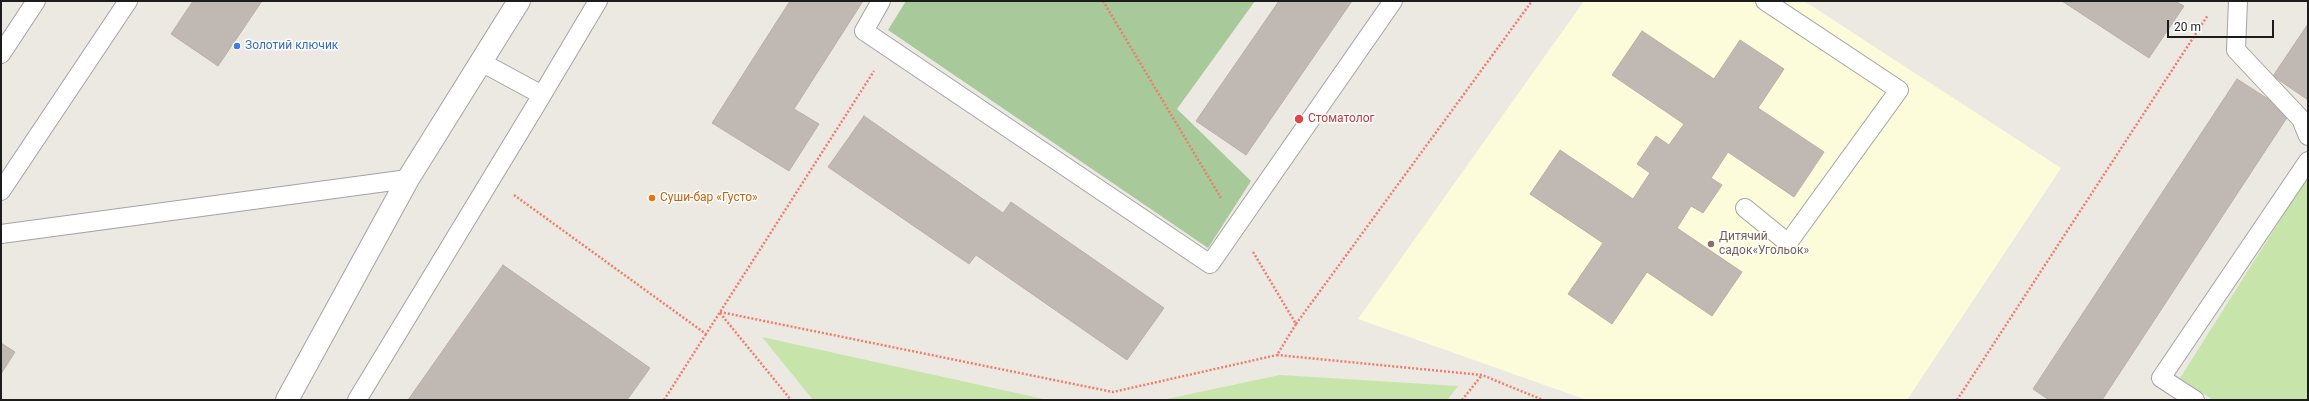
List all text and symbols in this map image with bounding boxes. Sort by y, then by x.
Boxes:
scale bar [2169,12,2276,38]
text: 20 m [2174,20,2201,34]
place label: Золотий ключик [245,39,338,53]
marker: Золотий ключик [232,41,242,51]
place label: Стоматолог [1308,112,1375,126]
marker: Стоматолог [1293,113,1305,125]
place label: Суши-бар «Густо» [660,191,758,205]
marker: Суши-бар «Густо» [647,193,657,203]
place label: Дитячий садок«Угольок» [1719,230,1809,258]
marker: Дитячий садок«Угольок» [1706,239,1716,249]

